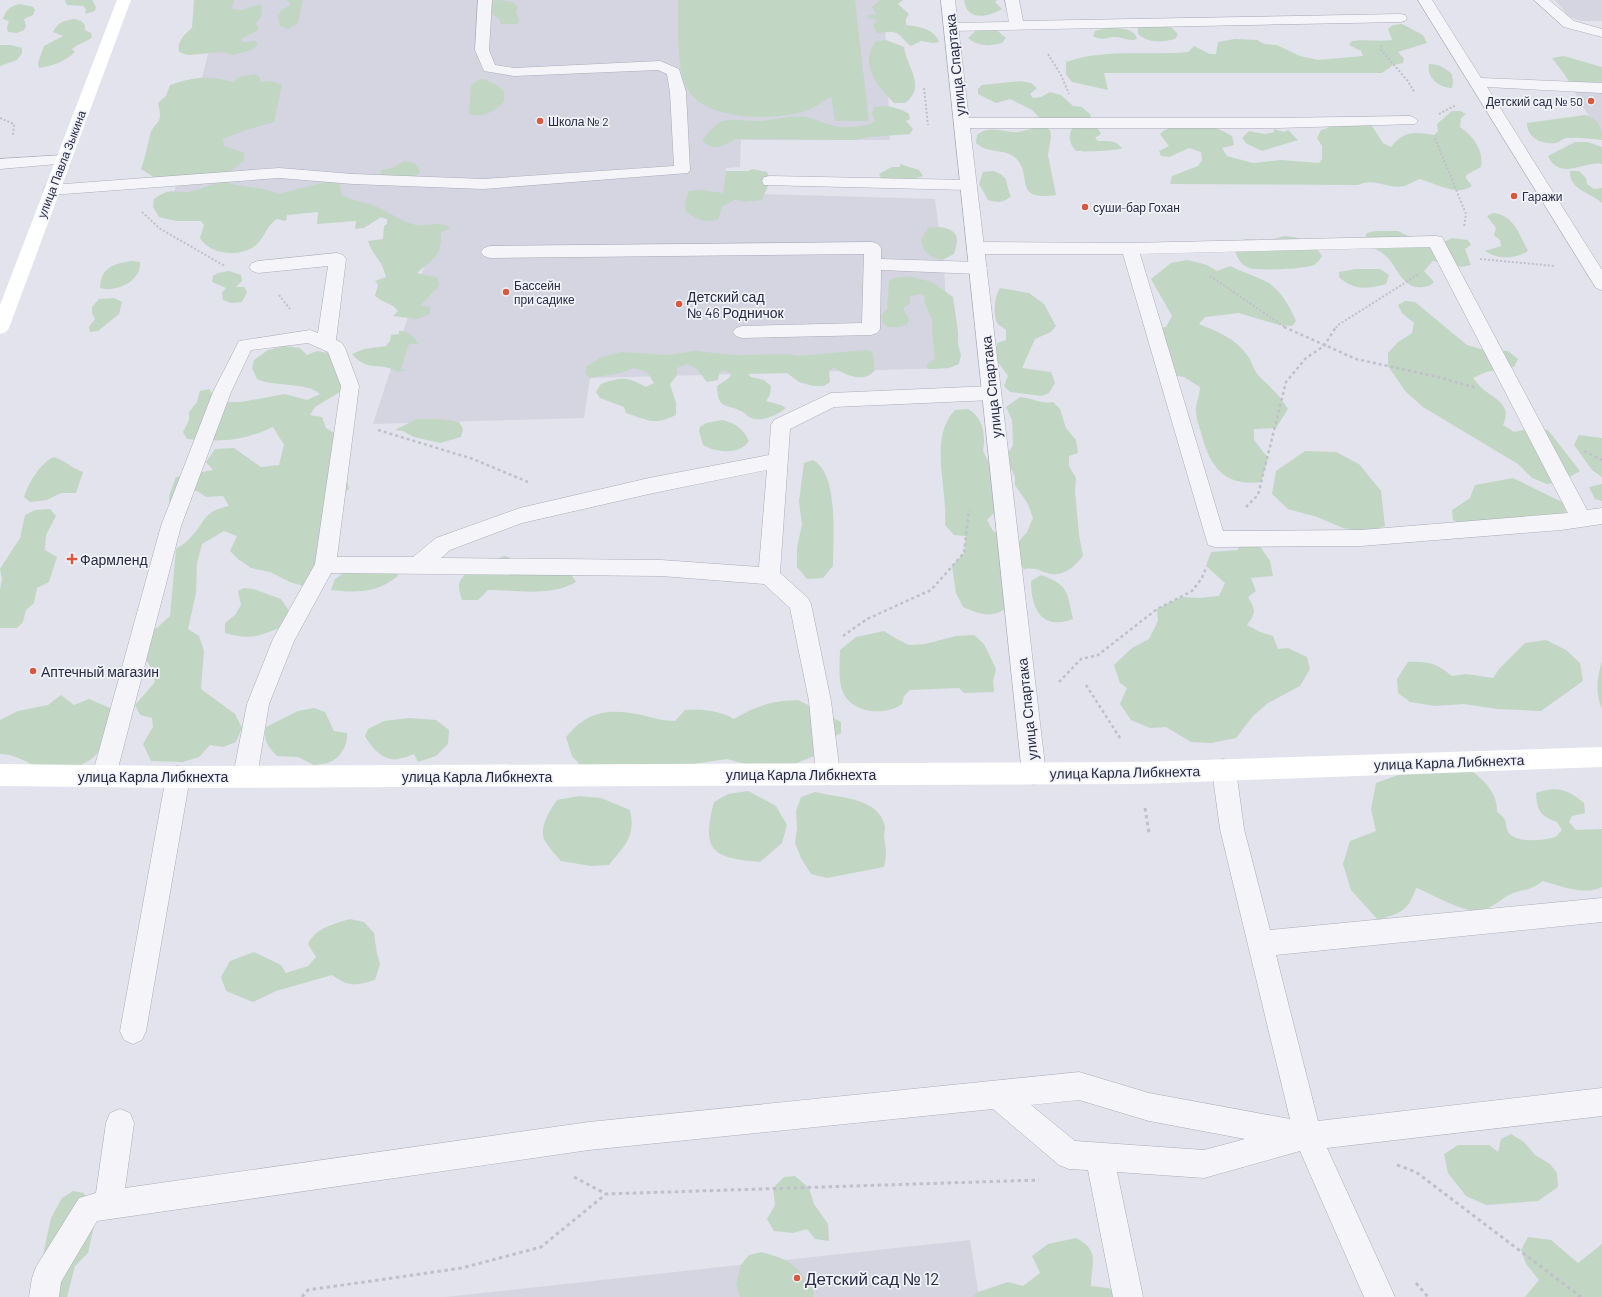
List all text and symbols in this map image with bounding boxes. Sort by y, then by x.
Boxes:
street label: улица Спартака [941,13,969,117]
place label: Детский сад № 50 [1486,94,1583,109]
marker: Детский сад № 50 [1586,96,1596,106]
street label: улица Павла Зыкина [34,108,89,220]
place label: Школа № 2 [548,114,609,128]
marker: Школа № 2 [535,116,545,126]
place label: Гаражи [1522,189,1563,204]
marker: Гаражи [1509,191,1519,201]
place label: суши-бар Гохан [1093,200,1180,215]
marker: суши-бар Гохан [1080,202,1090,212]
place label: Бассейн при садике [514,278,575,307]
marker: Бассейн при садике [501,287,511,297]
place label: Детский сад № 46 Родничок [687,288,785,321]
marker: Детский сад № 46 Родничок [674,299,684,309]
street label: улица Спартака [977,335,1005,439]
place label: Фармленд [80,551,148,568]
marker: Фармленд [67,554,77,564]
street label: улица Спартака [1013,657,1041,761]
place label: Аптечный магазин [41,663,159,680]
marker: Аптечный магазин [28,666,38,676]
street label: улица Карла Либкнехта [1373,751,1525,773]
street label: улица Карла Либкнехта [1050,762,1201,782]
street label: улица Карла Либкнехта [726,766,876,783]
street label: улица Карла Либкнехта [78,768,228,785]
street label: улица Карла Либкнехта [402,768,552,785]
place label: Детский сад № 12 [805,1268,939,1288]
marker: Детский сад № 12 [792,1273,802,1283]

